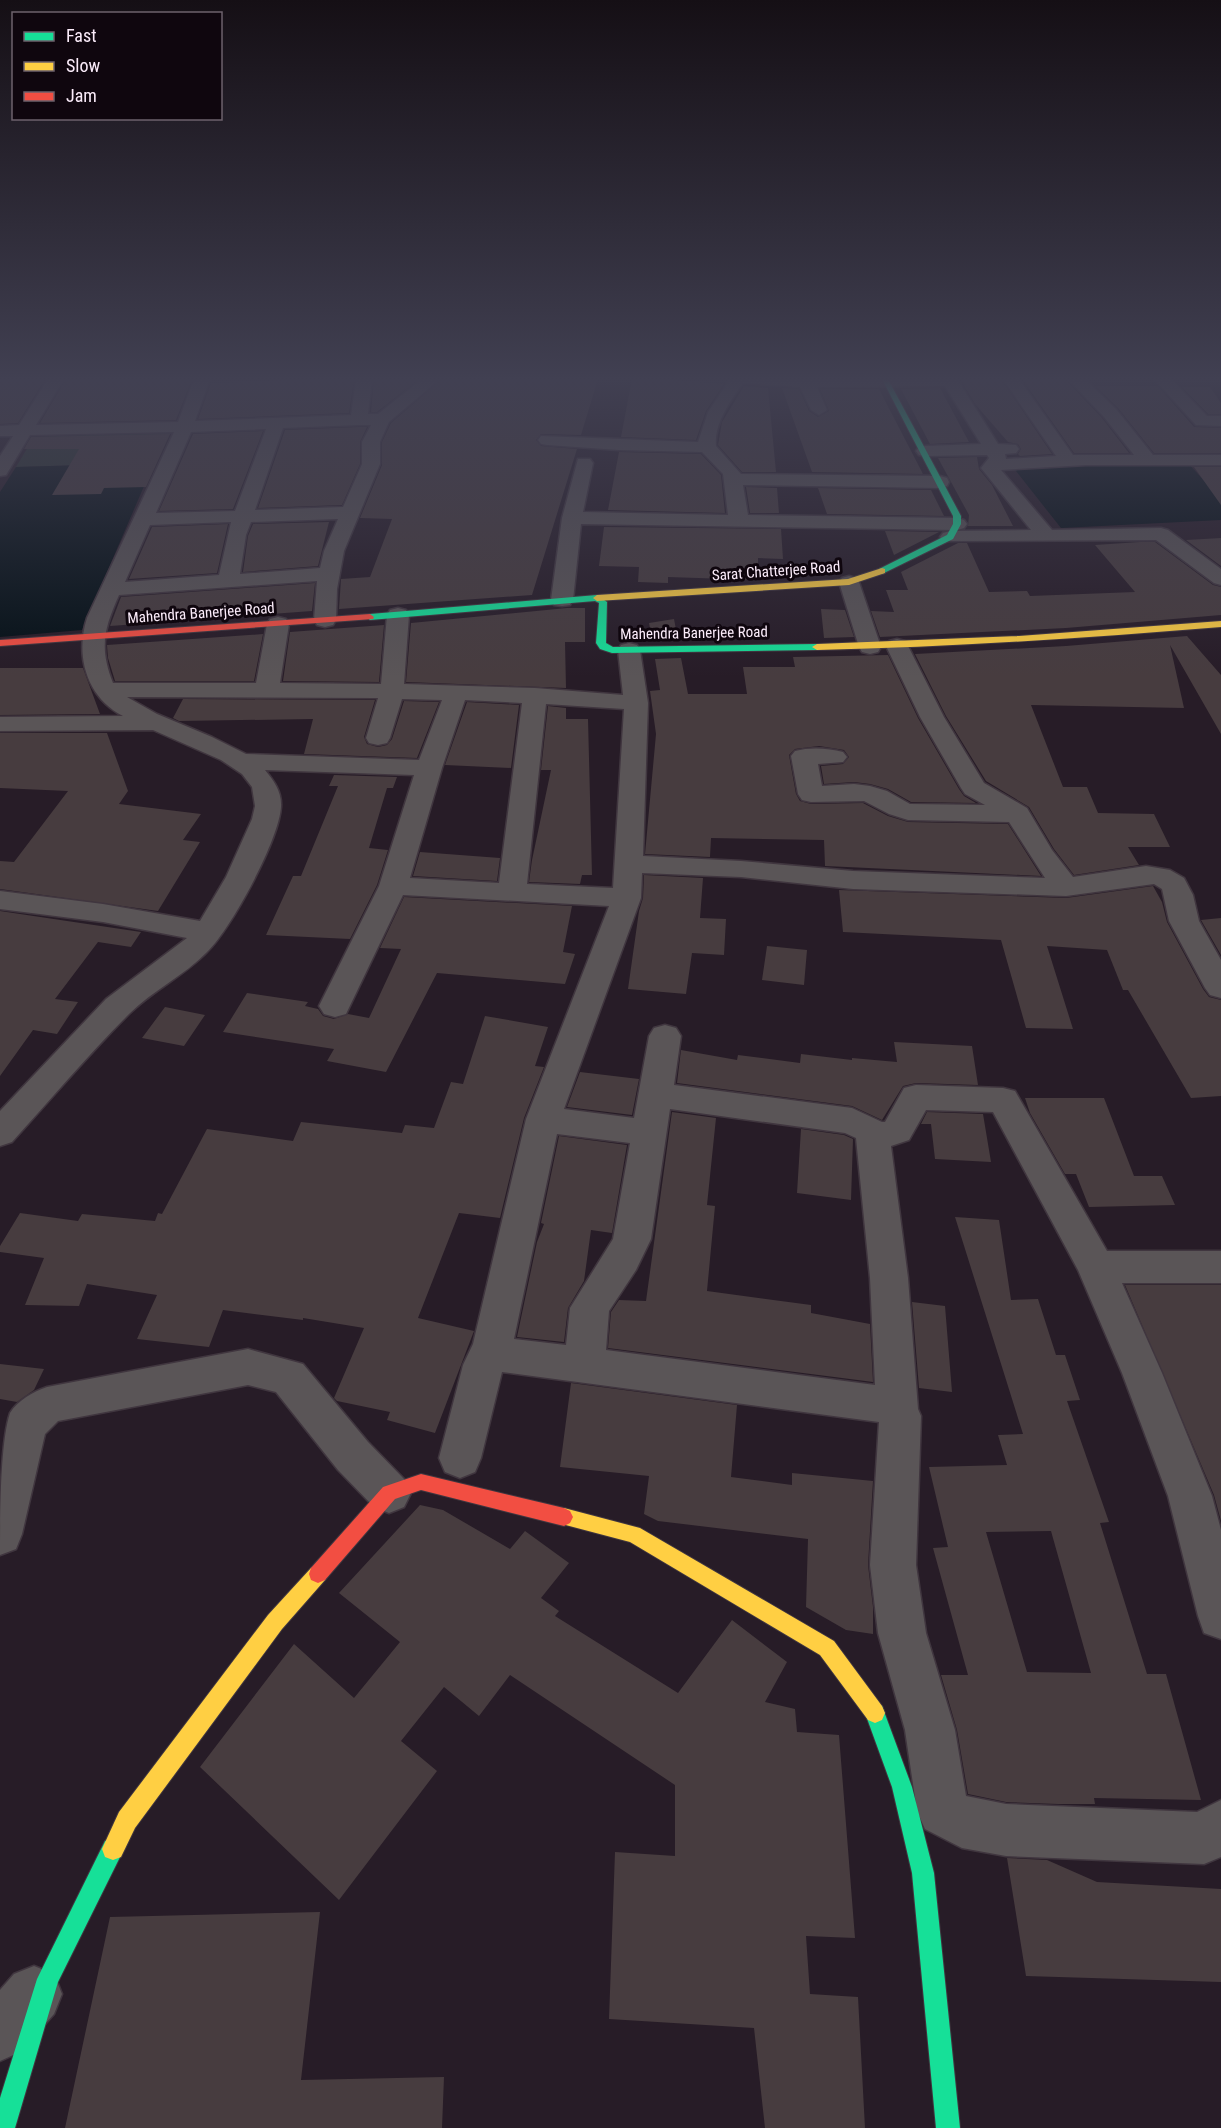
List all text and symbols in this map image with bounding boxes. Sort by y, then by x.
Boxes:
legend [12,12,222,120]
text: Fast [66,25,97,46]
text: Slow [66,55,101,76]
text: Jam [66,85,97,106]
street label: Sarat Chatterjee Road [711,558,841,584]
street label: Mahendra Banerjee Road [127,599,275,627]
street label: Mahendra Banerjee Road [620,623,768,643]

